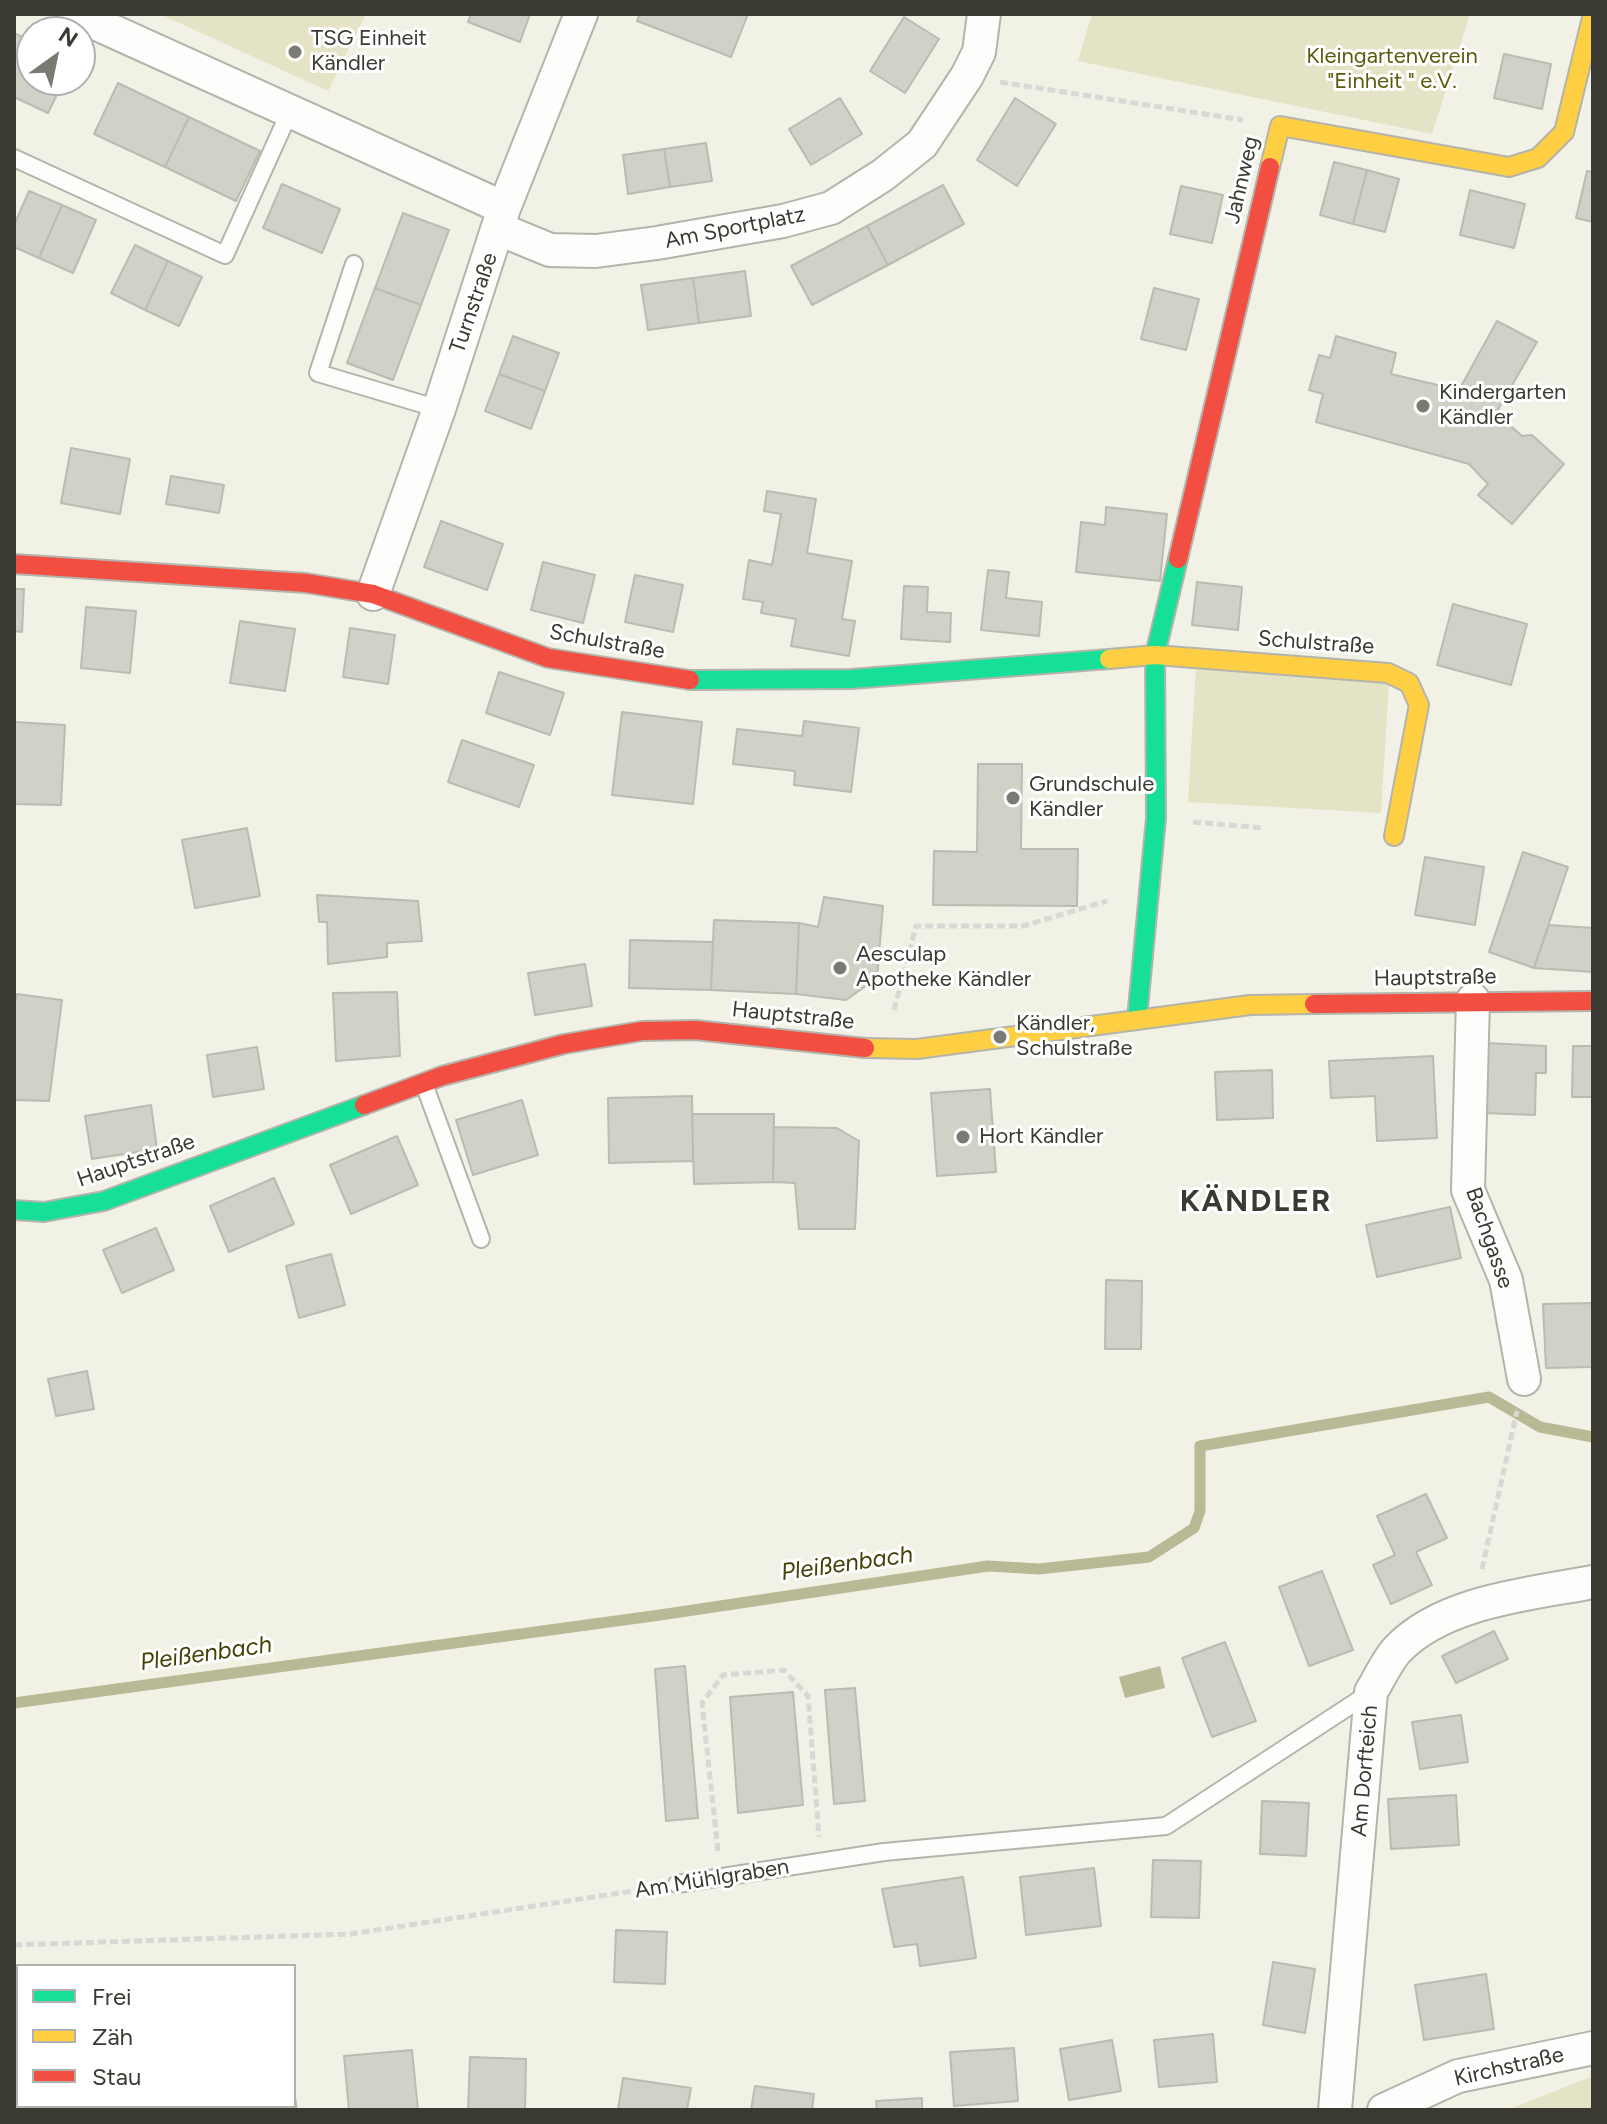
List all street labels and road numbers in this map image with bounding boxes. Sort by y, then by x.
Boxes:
street label: Jahnweg [1219,134,1265,226]
street label: Am Sportplatz [663,201,807,255]
street label: Turnstraße [444,249,504,357]
street label: Schulstraße [547,619,667,665]
street label: Schulstraße [1257,626,1375,660]
street label: Hauptstraße [1373,964,1497,992]
street label: Hauptstraße [730,996,856,1036]
street label: Hauptstraße [74,1128,198,1194]
street label: Bachgasse [1459,1184,1519,1292]
street label: Am Dorfteich [1346,1704,1384,1838]
street label: Am Mühlgraben [633,1854,791,1904]
street label: Kirchstraße [1452,2042,1566,2092]

